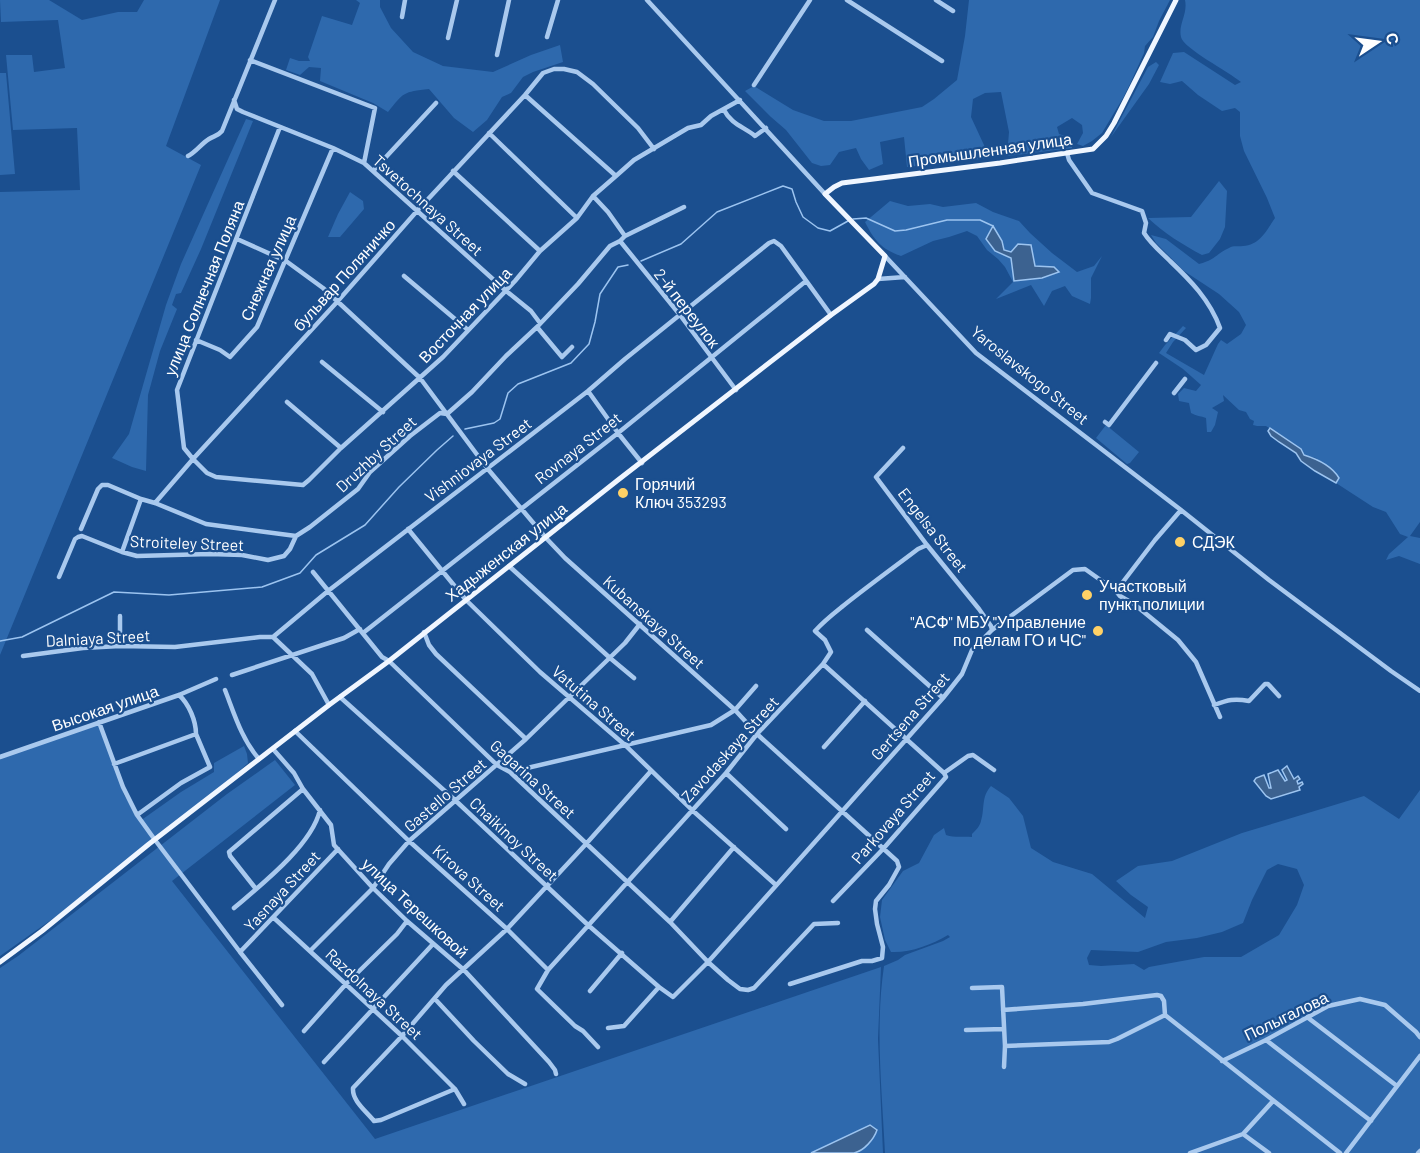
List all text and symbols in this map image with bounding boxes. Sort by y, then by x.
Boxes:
north arrow [1348,12,1408,72]
text: С [1383,31,1404,47]
street label: Промышленная улица [907,129,1073,170]
street label: Tsvetochnaya Street [369,150,487,259]
street label: улица Солнечная Поляна [160,197,248,378]
street label: Снежная улица [236,212,299,323]
street label: бульвар Поляничко [288,215,399,334]
street label: Восточная улица [414,263,515,366]
street label: 2-й переулок [651,264,725,352]
street label: Yaroslavskogo Street [968,321,1093,428]
street label: Rovnaya Street [531,408,625,487]
street label: Druzhby Street [332,412,420,496]
street label: Vishniovaya Street [421,413,535,506]
place label: Горячий Ключ 353293 [635,474,727,511]
street label: Engelsa Street [895,484,972,576]
marker: Горячий Ключ 353293 [616,486,630,500]
street label: Хадыженская улица [441,498,570,605]
street label: Stroiteley Street [130,531,244,554]
place label: СДЭК [1192,532,1236,551]
marker: СДЭК [1173,535,1187,549]
street label: Kubanskaya Street [600,571,709,672]
place label: Участковый пункт полиции [1099,576,1205,613]
marker: Участковый пункт полиции [1080,588,1094,602]
place label: "АСФ" МБУ "Управление по делам ГО и ЧС" [910,612,1086,649]
marker: "АСФ" МБУ "Управление по делам ГО и ЧС" [1091,624,1105,638]
street label: Dalniaya Street [45,625,151,650]
street label: Vatutina Street [549,661,640,744]
street label: Gertsena Street [866,668,953,763]
street label: Высокая улица [49,680,161,735]
street label: Zavodaskaya Street [677,692,782,805]
street label: Gagarina Street [487,735,580,822]
street label: Gastello Street [400,754,490,835]
street label: Parkovaya Street [847,766,938,867]
street label: Chaikinoy Street [466,793,562,884]
street label: Kirova Street [429,840,509,915]
street label: Yasnaya Street [239,846,324,935]
street label: улица Терешковой [358,854,472,962]
street label: Razdolnaya Street [322,944,427,1043]
street label: Полыгалова [1241,987,1331,1044]

